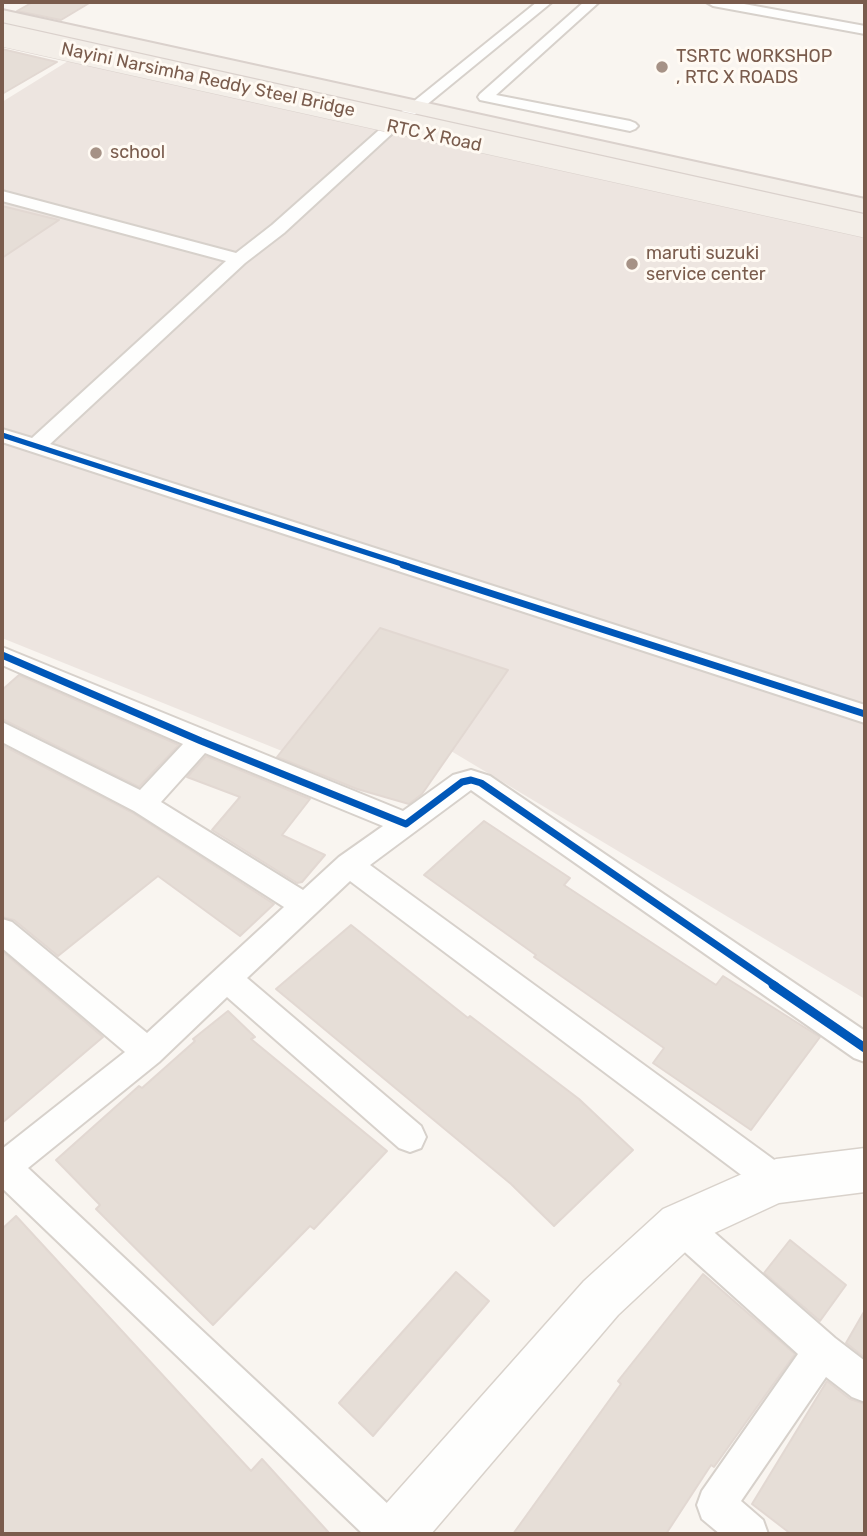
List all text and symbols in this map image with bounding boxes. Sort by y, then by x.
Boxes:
street label: Nayini Narsimha Reddy Steel Bridge [59,38,357,122]
place label: TSRTC WORKSHOP , RTC X ROADS [676,46,832,88]
marker: TSRTC WORKSHOP , RTC X ROADS [654,59,670,75]
street label: RTC X Road [384,115,484,157]
place label: school [110,142,165,164]
marker: school [88,145,104,161]
place label: maruti suzuki service center [646,243,766,286]
marker: maruti suzuki service center [624,256,640,272]

